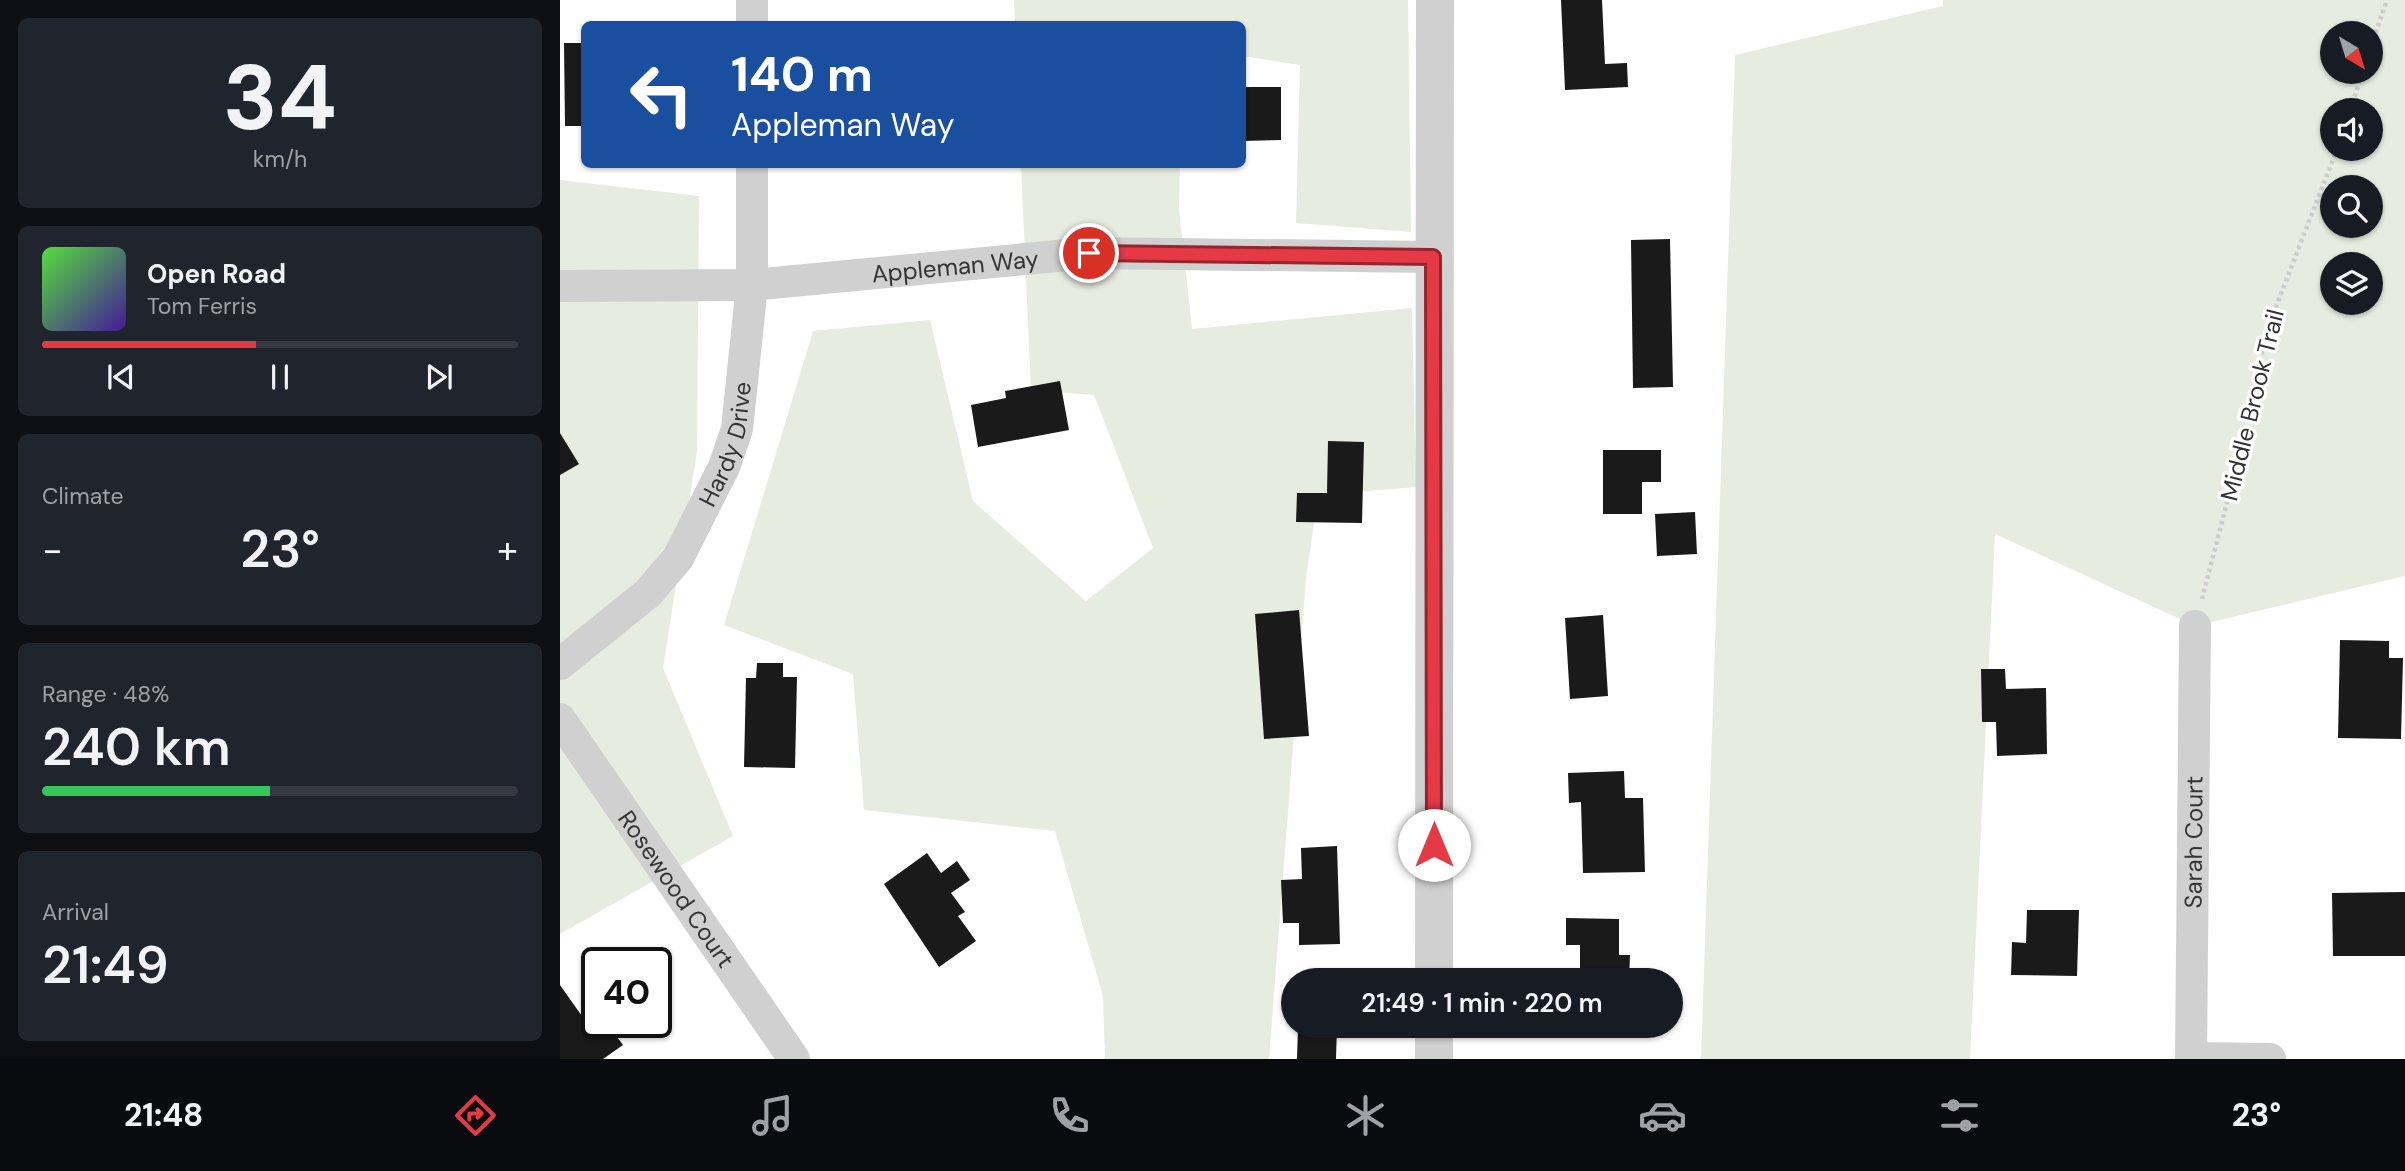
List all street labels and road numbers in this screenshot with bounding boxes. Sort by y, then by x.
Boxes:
street label: Appleman Way [870,242,1040,289]
street label: Middle Brook Trail [2213,306,2291,504]
street label: Hardy Drive [691,380,757,511]
street label: Sarah Court [2177,776,2209,908]
street label: Rosewood Court [612,804,742,973]

